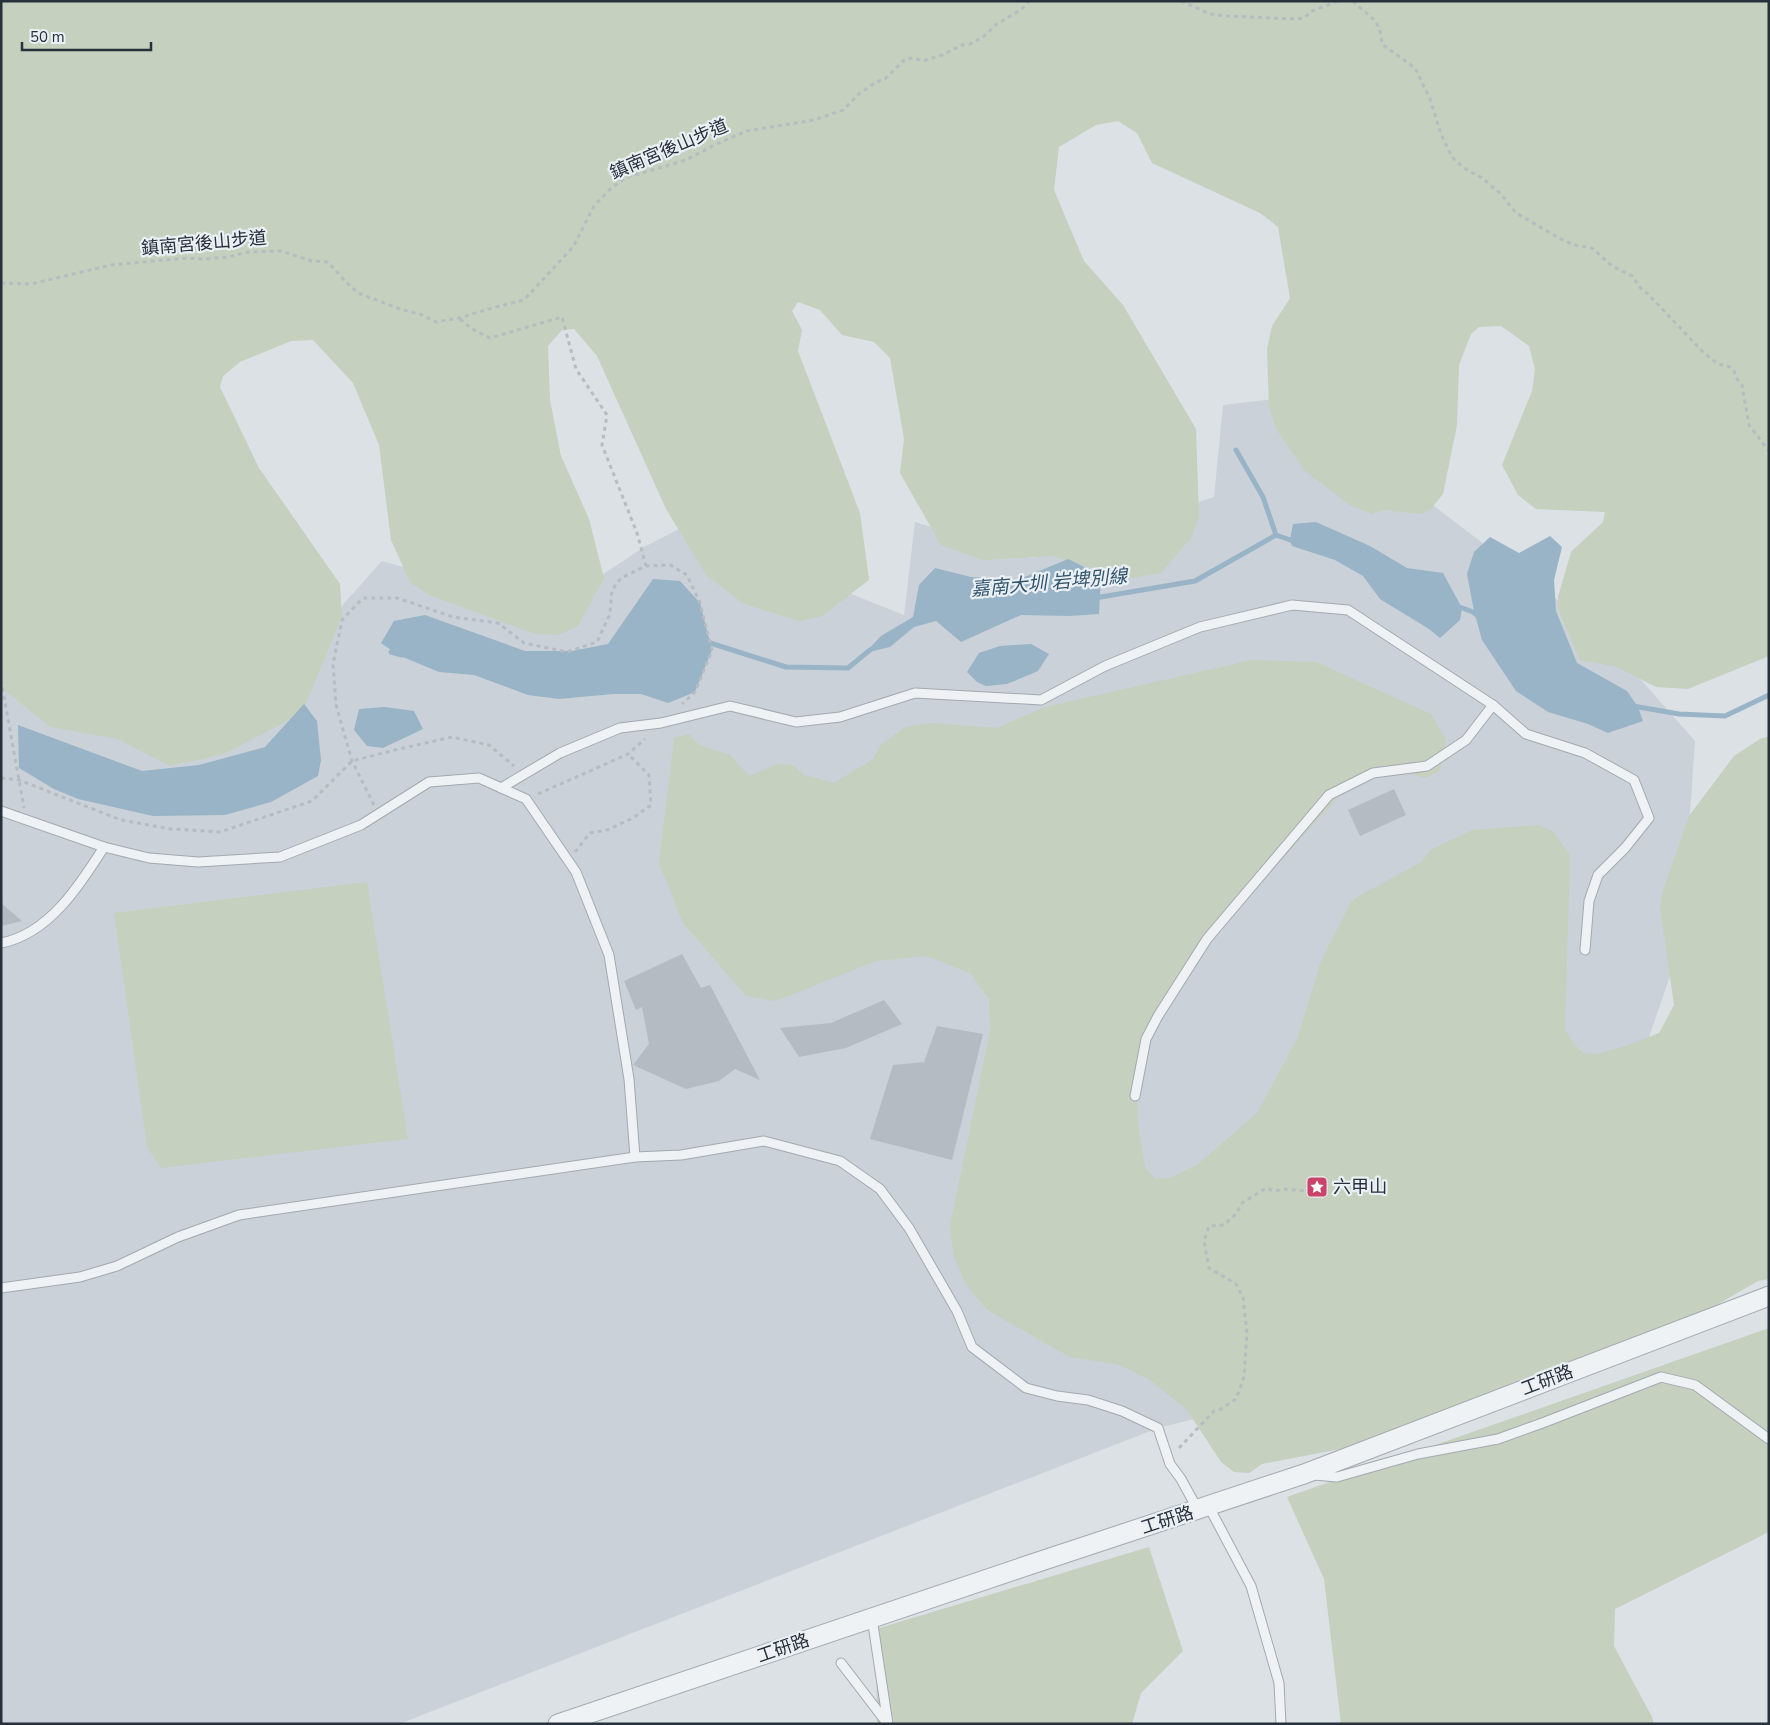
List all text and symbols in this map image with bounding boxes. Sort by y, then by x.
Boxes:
scale bar [22,20,151,52]
text: 50 m [30,27,65,47]
street label: 鎮南宮後山步道 [606,113,732,185]
street label: 鎮南宮後山步道 [140,226,268,260]
water label: 嘉南大圳 岩埤別線 [970,563,1130,603]
place icon: 六甲山 [1305,1175,1329,1199]
place label: 六甲山 [1333,1175,1387,1199]
street label: 工研路 [1517,1359,1577,1401]
street label: 工研路 [1138,1500,1196,1540]
street label: 工研路 [754,1628,812,1668]

